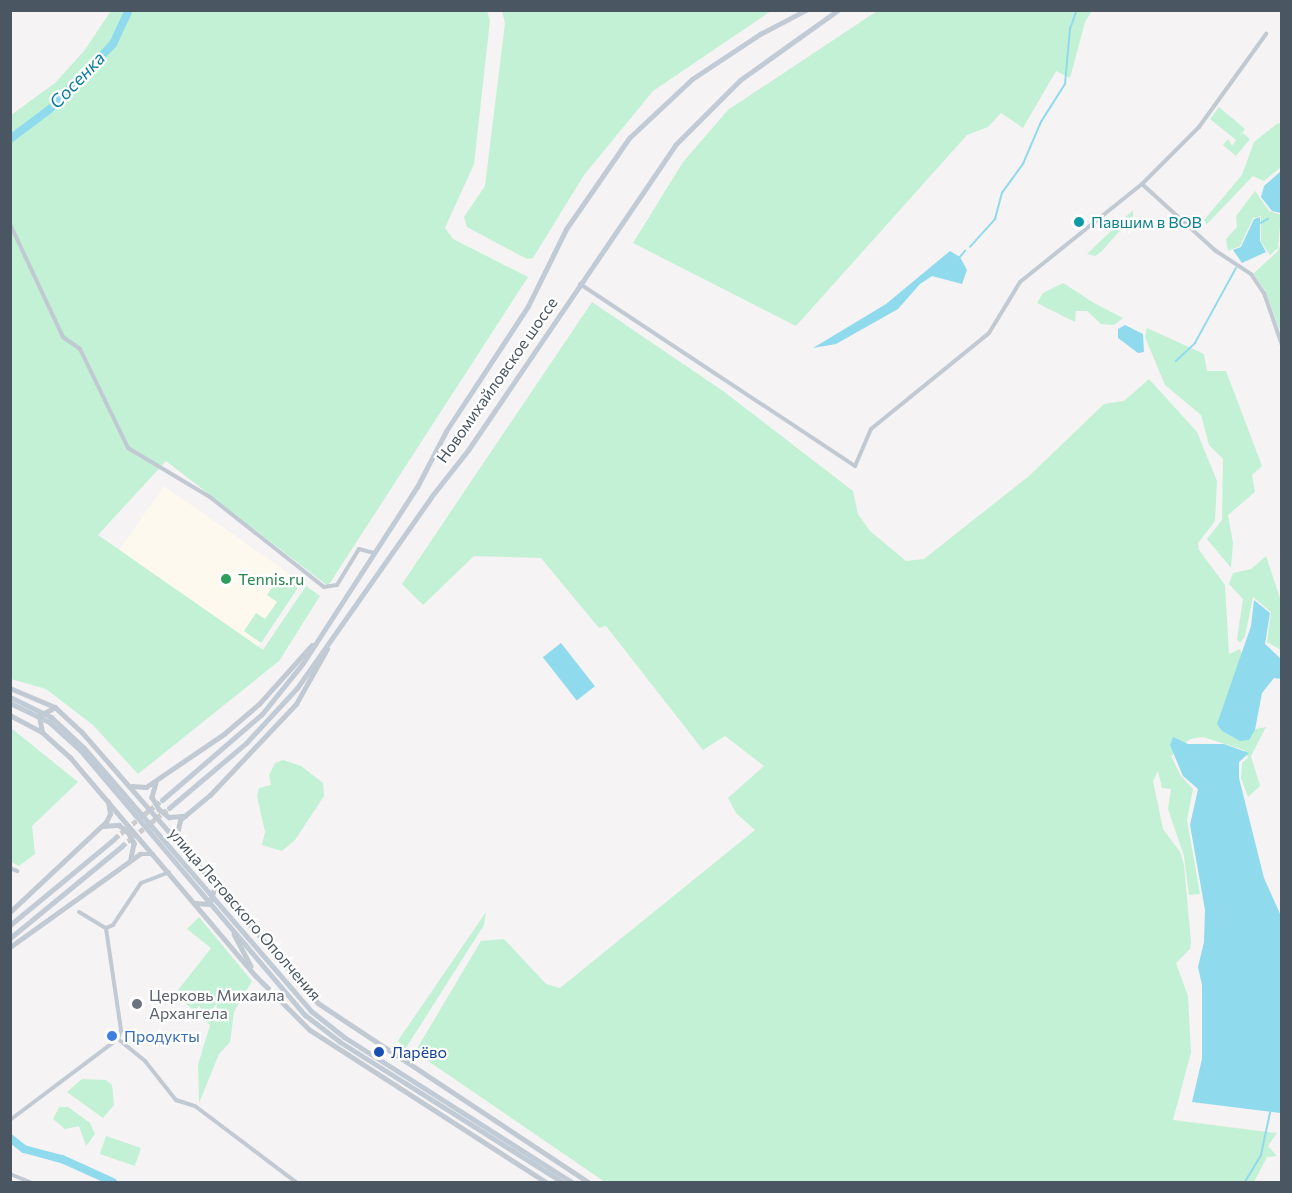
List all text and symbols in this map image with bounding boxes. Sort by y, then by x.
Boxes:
water label: Сосенка [45,47,109,113]
place label: Павшим в ВОВ [1091,212,1202,232]
marker: Павшим в ВОВ [1072,215,1086,229]
street label: Новомихайловское шоссе [432,294,562,466]
place label: Tennis.ru [238,569,304,589]
marker: Tennis.ru [219,572,233,586]
street label: улица Летовского Ополчения [165,824,325,1004]
place label: Церковь Михаила Архангела [149,985,285,1023]
marker: Церковь Михаила Архангела [130,997,144,1011]
place label: Продукты [124,1026,200,1046]
marker: Продукты [105,1029,119,1043]
place label: Ларёво [391,1042,447,1062]
marker: Ларёво [372,1045,386,1059]

